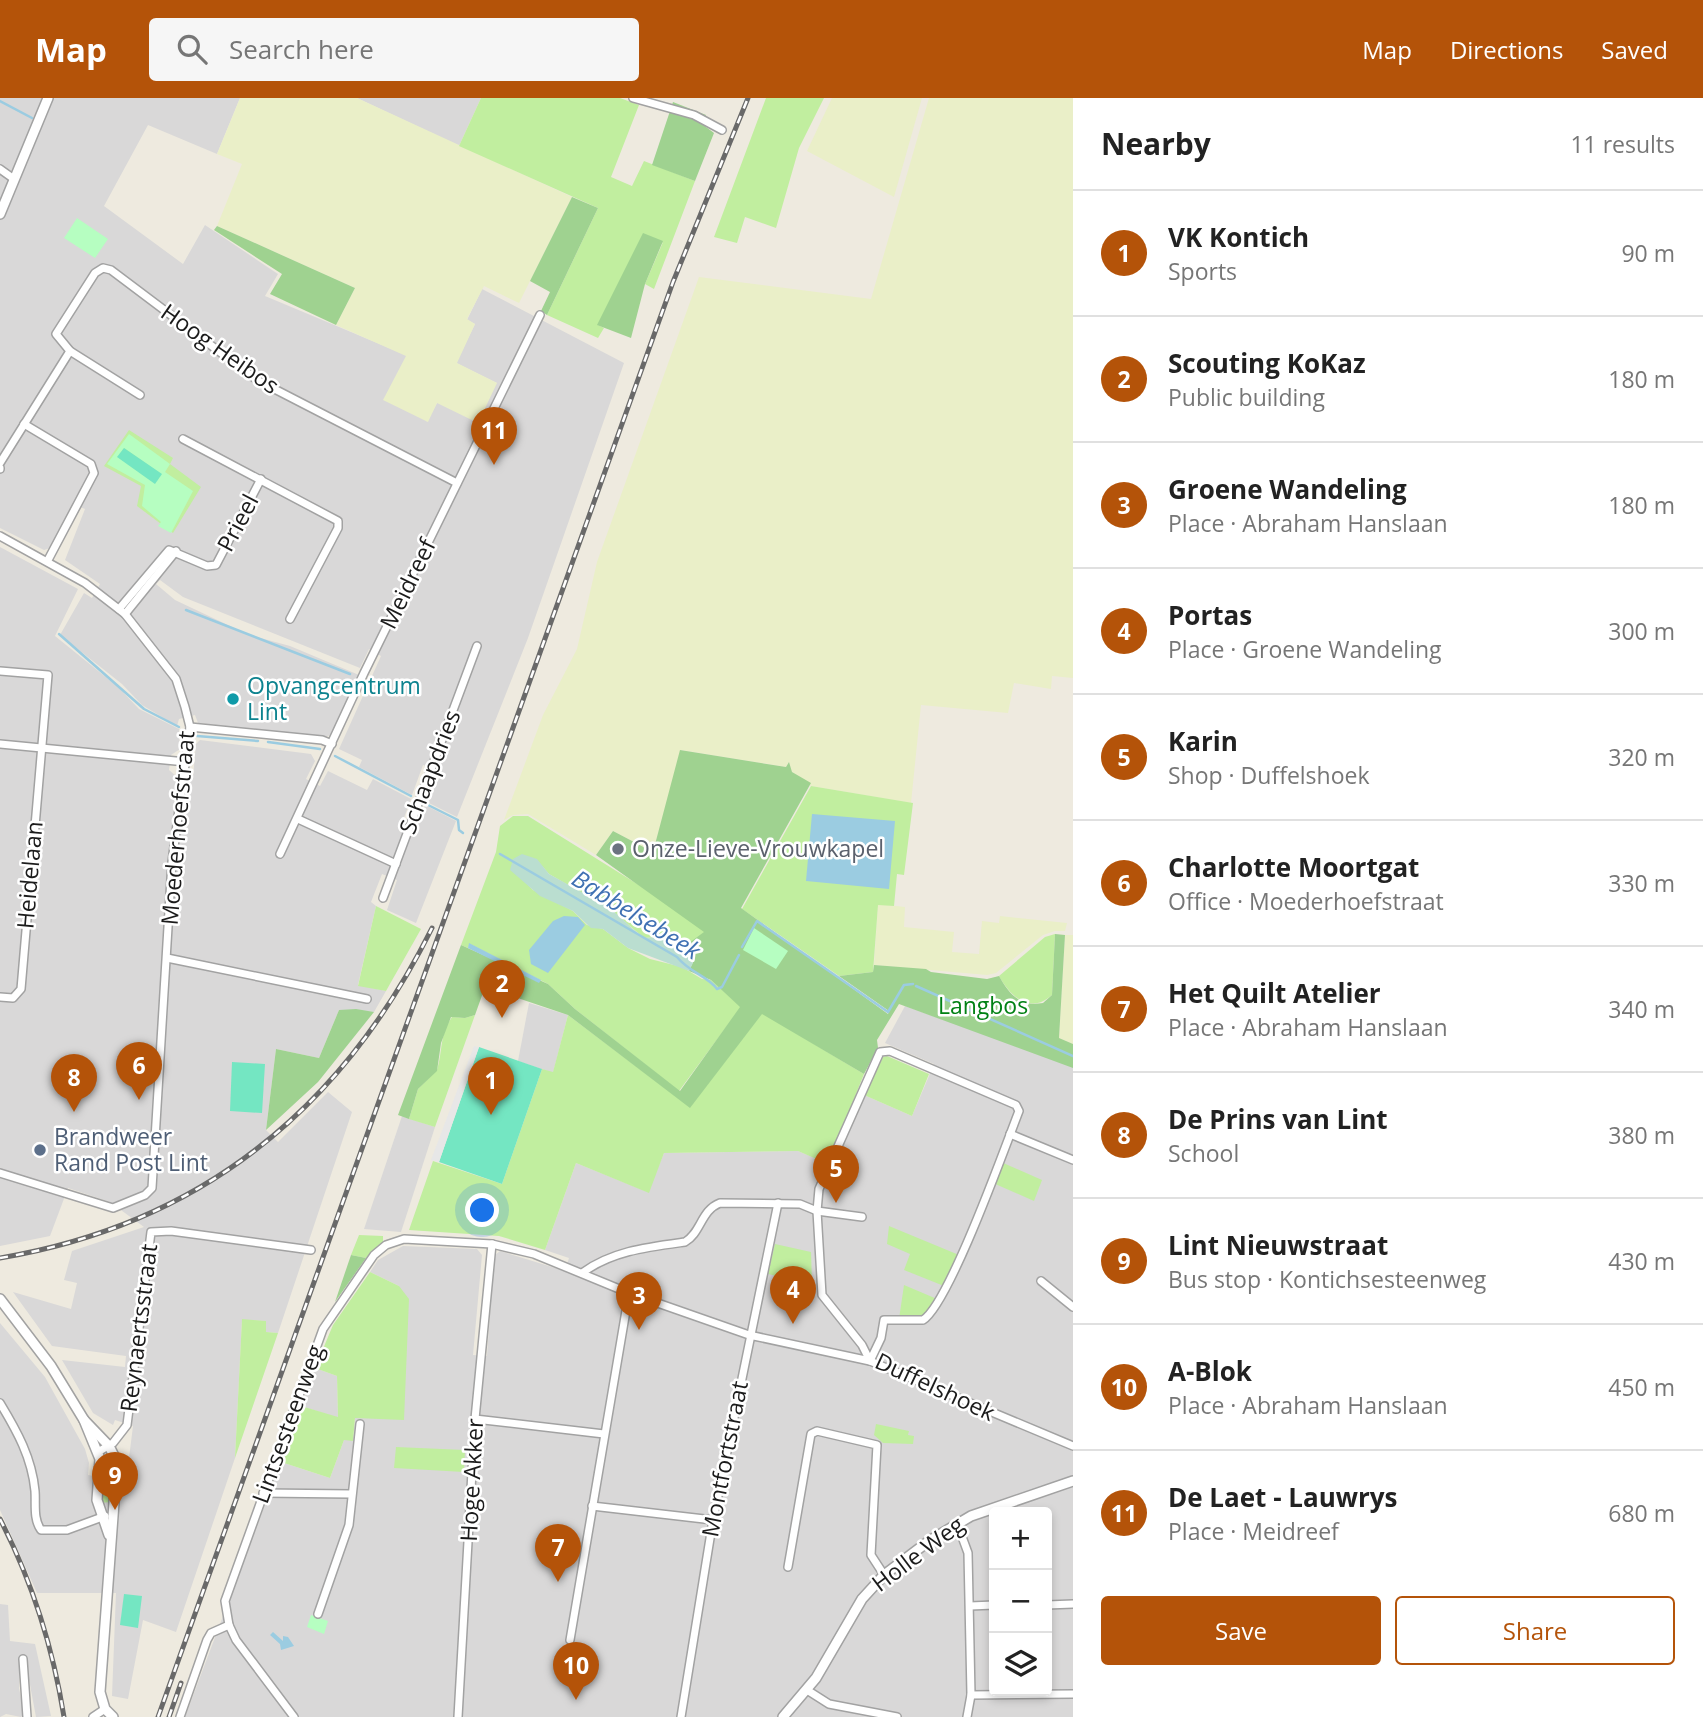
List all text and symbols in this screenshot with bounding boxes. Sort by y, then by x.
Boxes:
search box [149,18,639,81]
text: Map [35,27,107,72]
icon: search [173,30,211,68]
text: Search here [229,31,374,67]
text: Map [1362,33,1412,66]
text: Directions [1450,33,1563,66]
text: Saved [1601,33,1668,66]
text: Nearby [1101,123,1211,164]
text: 11 results [1570,128,1675,160]
text: VK Kontich [1168,219,1309,255]
text: 1 [1117,237,1131,269]
text: 90 m [1621,237,1675,269]
text: Sports [1168,255,1237,287]
street label: Hoog Heibos [155,296,286,401]
text: Scouting KoKaz [1168,345,1366,381]
text: 2 [1117,363,1131,395]
text: 180 m [1608,363,1675,395]
text: Public building [1168,381,1325,413]
pin: 11 [471,407,517,465]
text: Groene Wandeling [1168,471,1407,507]
street label: Prieel [209,488,265,557]
text: 3 [1117,489,1131,521]
text: 180 m [1608,489,1675,521]
text: Place · Abraham Hanslaan [1168,507,1448,539]
street label: Meidreef [372,532,443,634]
text: Portas [1168,597,1252,633]
text: 4 [1117,615,1131,647]
text: 300 m [1608,615,1675,647]
text: Place · Groene Wandeling [1168,633,1442,665]
place label: Opvangcentrum Lint [247,669,421,727]
marker: Opvangcentrum Lint [225,691,241,707]
street label: Schaapdries [391,705,467,838]
text: Karin [1168,723,1238,759]
street label: Moederhoefstraat [153,730,201,926]
text: 5 [1117,741,1131,773]
text: 320 m [1608,741,1675,773]
text: Shop · Duffelshoek [1168,759,1370,791]
street label: Heidelaan [8,820,50,930]
place label: Onze-Lieve-Vrouwkapel [632,832,884,864]
marker: Onze-Lieve-Vrouwkapel [610,841,626,857]
text: Charlotte Moortgat [1168,849,1419,885]
water label: Babbelsebeek [566,861,708,967]
text: 6 [1117,867,1131,899]
text: 330 m [1608,867,1675,899]
text: Office · Moederhoefstraat [1168,885,1444,917]
pin: 2 [479,960,525,1018]
text: Het Quilt Atelier [1168,975,1381,1011]
park label: Langbos [938,989,1028,1021]
text: 7 [1117,993,1131,1025]
text: 340 m [1608,993,1675,1025]
text: Place · Abraham Hanslaan [1168,1011,1448,1043]
pin: 6 [116,1042,162,1100]
pin: 8 [51,1054,97,1112]
pin: 1 [468,1057,514,1115]
text: De Prins van Lint [1168,1101,1388,1137]
text: 8 [1117,1119,1131,1151]
text: 380 m [1608,1119,1675,1151]
place label: Brandweer Rand Post Lint [54,1120,208,1178]
text: School [1168,1137,1239,1169]
marker: Brandweer Rand Post Lint [32,1142,48,1158]
pin: 5 [813,1145,859,1203]
your location [465,1193,499,1227]
text: Lint Nieuwstraat [1168,1227,1388,1263]
street label: Reynaertsstraat [112,1242,164,1414]
text: 9 [1117,1245,1131,1277]
text: 430 m [1608,1245,1675,1277]
text: Bus stop · Kontichsesteenweg [1168,1263,1486,1295]
pin: 4 [770,1266,816,1324]
pin: 3 [616,1272,662,1330]
street label: Lintsesteenweg [244,1340,331,1507]
street label: Duffelshoek [870,1344,1001,1428]
text: A-Blok [1168,1353,1252,1389]
text: 10 [1111,1371,1137,1403]
text: 450 m [1608,1371,1675,1403]
street label: Montfortstraat [693,1378,755,1540]
text: Place · Abraham Hanslaan [1168,1389,1448,1421]
street label: Hoge Akker [452,1417,490,1542]
pin: 9 [92,1452,138,1510]
text: De Laet - Lauwrys [1168,1479,1398,1515]
text: 11 [1111,1497,1137,1529]
text: 680 m [1608,1497,1675,1529]
map controls [989,1507,1052,1696]
button: + [989,1507,1052,1570]
street label: Holle Weg [865,1508,971,1598]
text: Place · Meidreef [1168,1515,1339,1547]
pin: 7 [535,1524,581,1582]
button: − [989,1570,1052,1633]
button: Save [1101,1596,1381,1665]
button: Share [1395,1596,1675,1665]
button: layers [989,1633,1052,1696]
pin: 10 [553,1642,599,1700]

